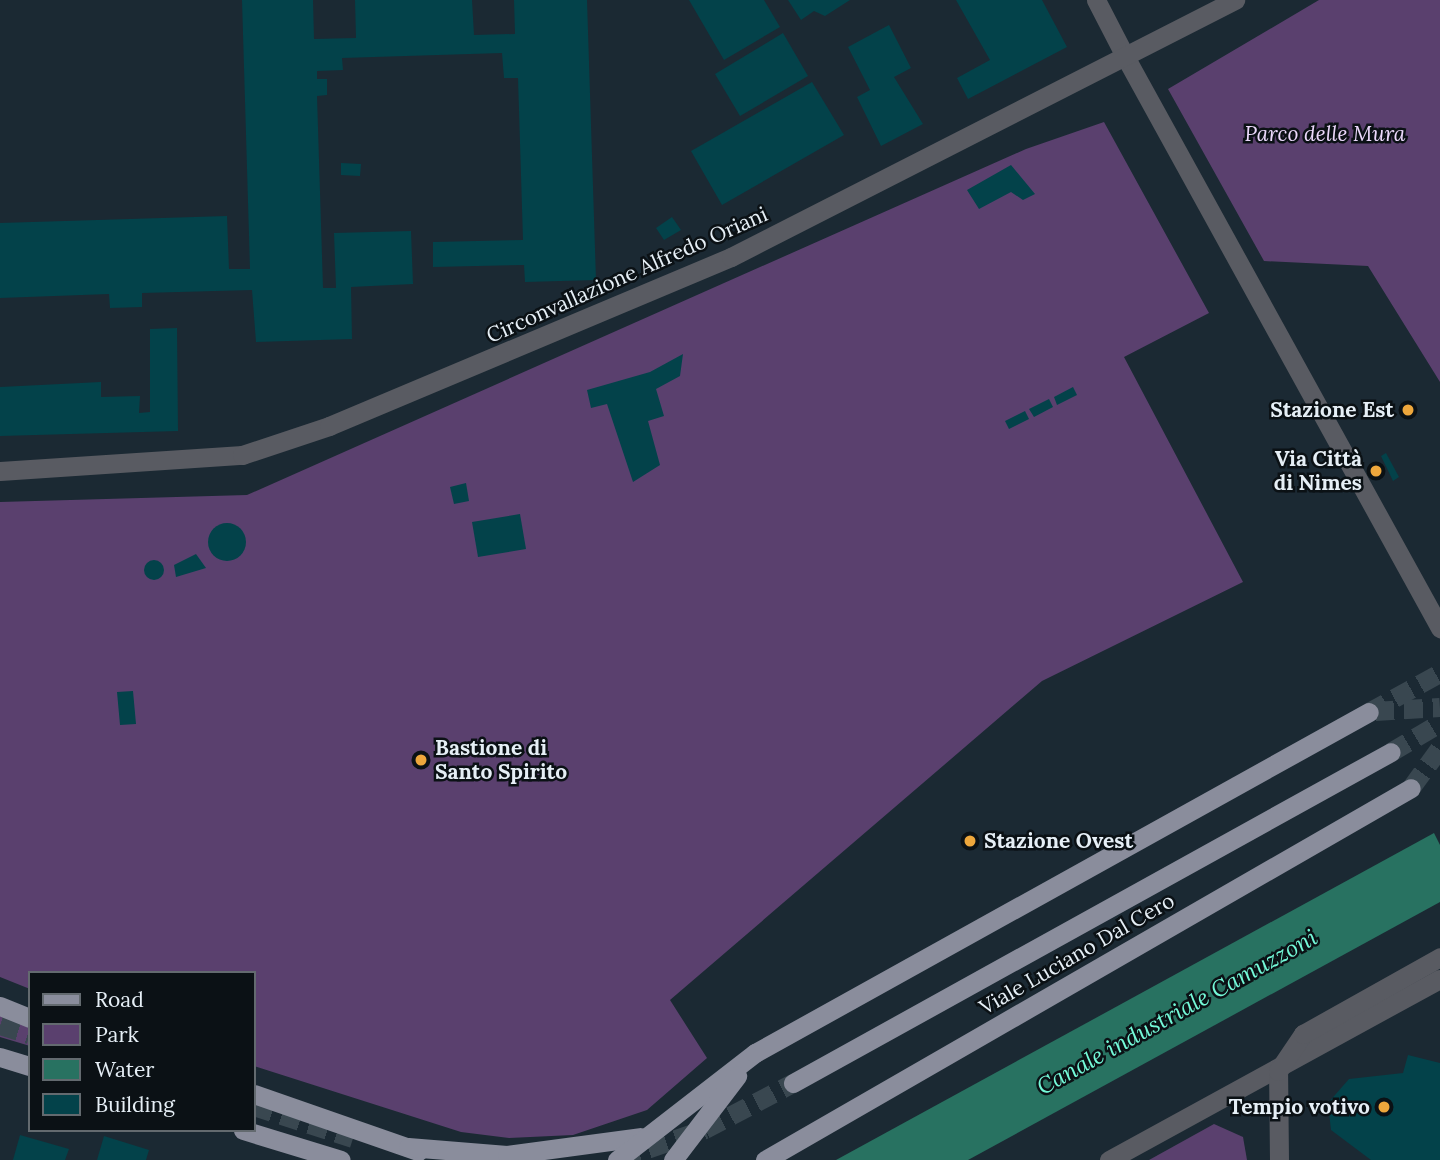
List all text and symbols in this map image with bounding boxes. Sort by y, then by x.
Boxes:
park label: Parco delle Mura [1245,121,1405,147]
street label: Circonvallazione Alfredo Oriani [483,201,771,349]
place label: Stazione Est [1270,397,1394,423]
marker: Stazione Est [1400,402,1416,418]
place label: Via Città di Nimes [1274,446,1362,496]
marker: Via Città di Nimes [1368,463,1384,479]
place label: Bastione di Santo Spirito [435,735,567,785]
marker: Bastione di Santo Spirito [413,752,429,768]
place label: Stazione Ovest [984,828,1133,854]
marker: Stazione Ovest [962,833,978,849]
street label: Viale Luciano Dal Cero [975,888,1179,1020]
water label: Canale industriale Camuzzoni [1032,923,1322,1101]
legend [28,971,256,1132]
text: Road [95,986,144,1013]
text: Park [95,1021,139,1048]
text: Water [95,1056,154,1083]
text: Building [95,1091,175,1118]
place label: Tempio votivo [1229,1094,1370,1120]
marker: Tempio votivo [1376,1099,1392,1115]

